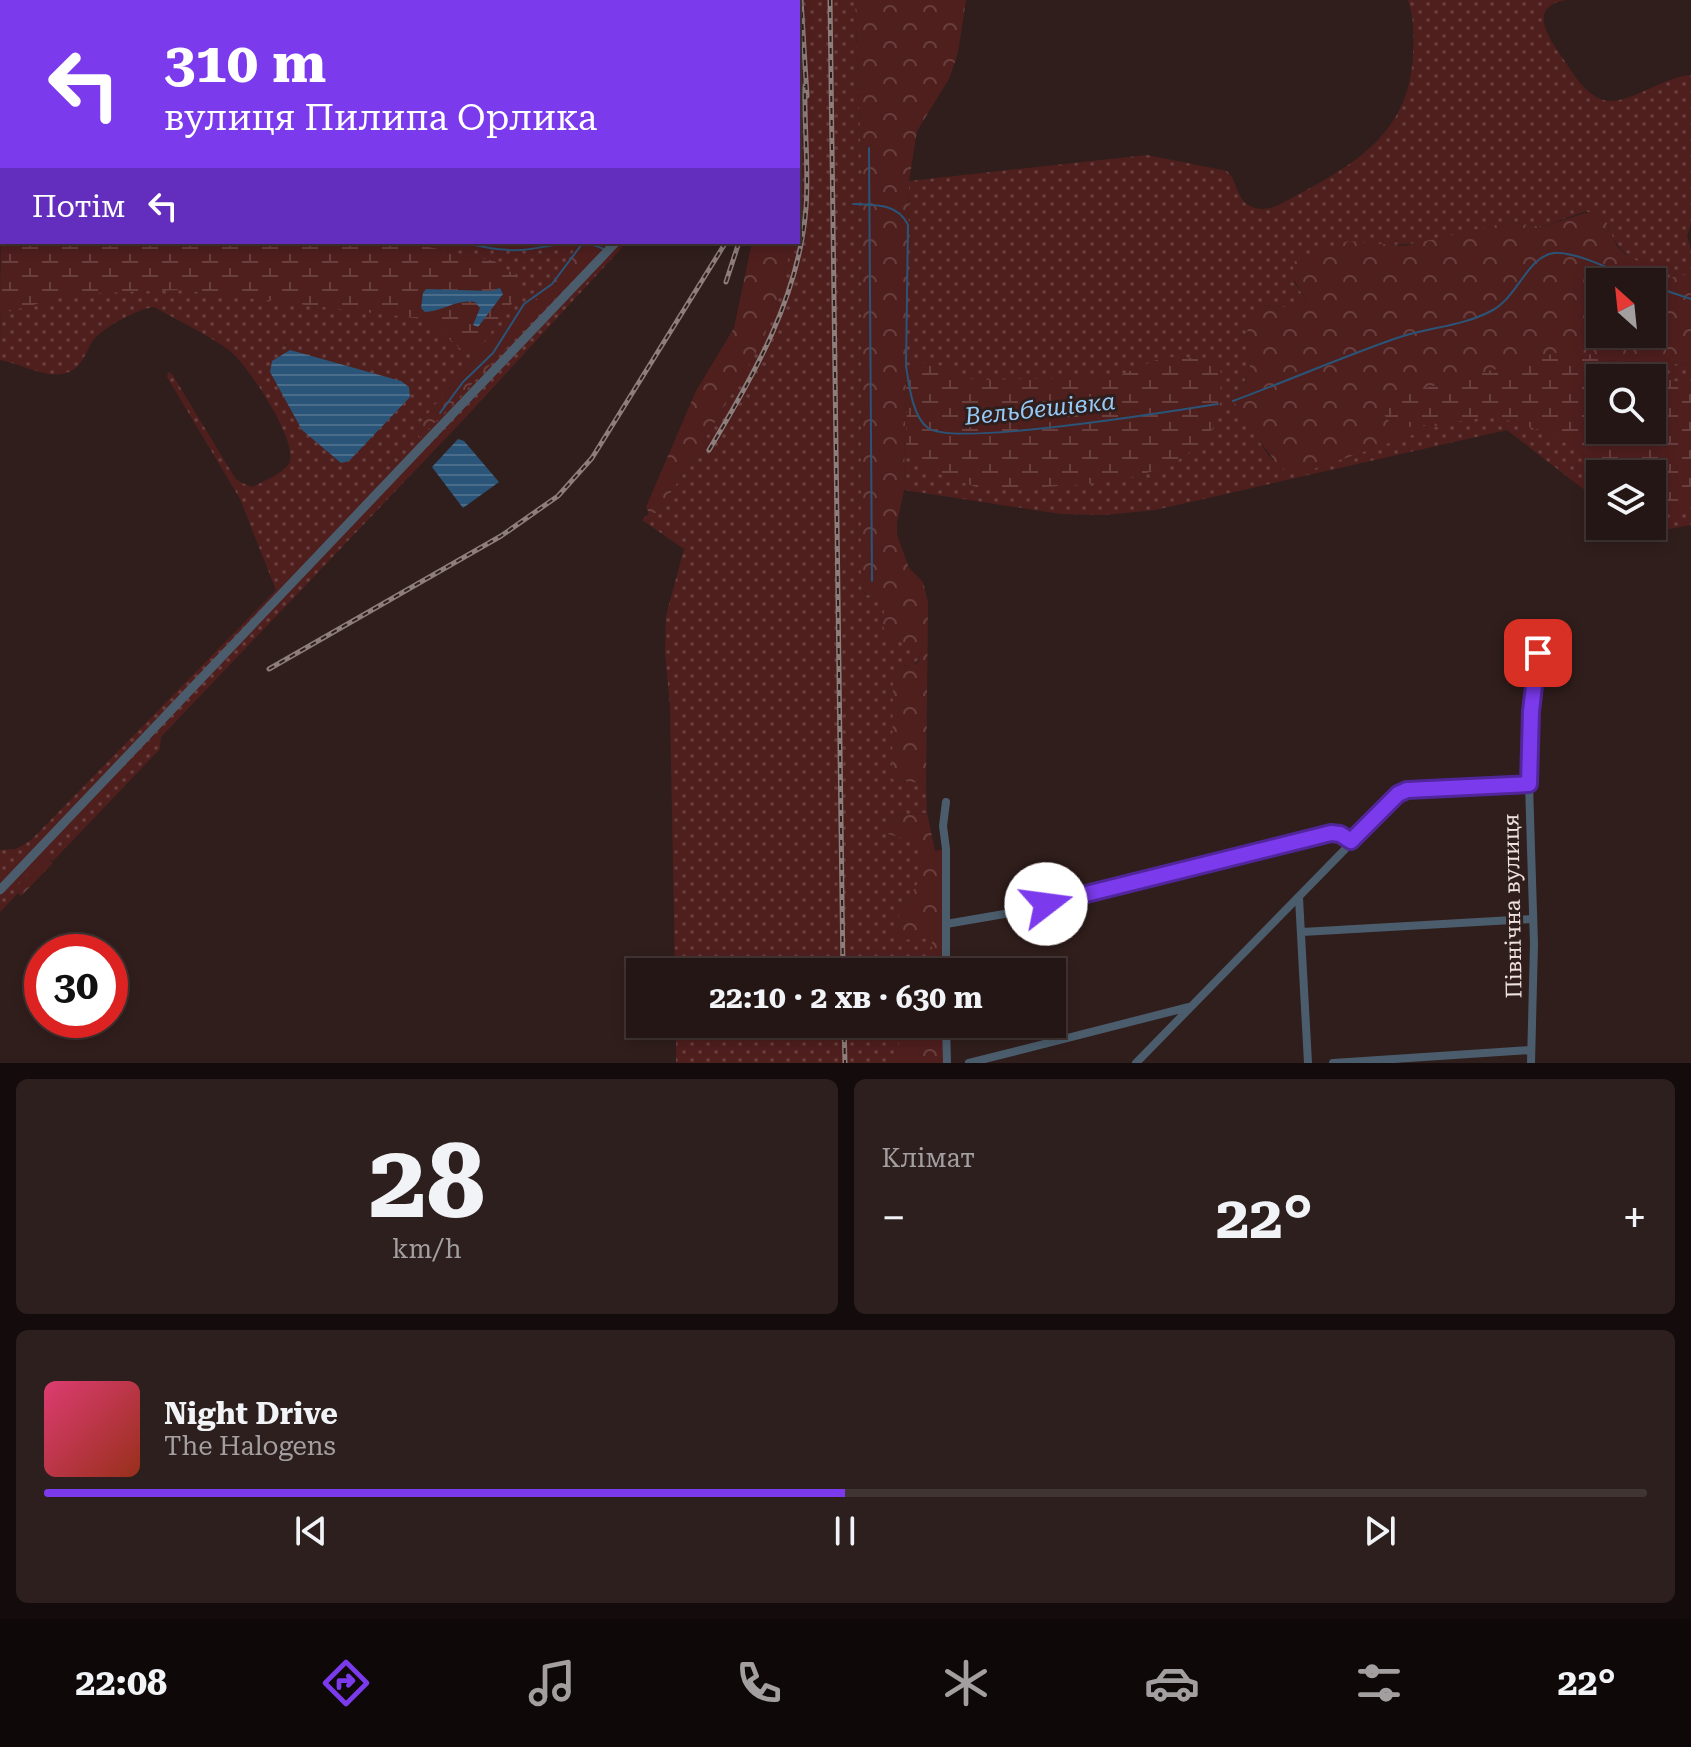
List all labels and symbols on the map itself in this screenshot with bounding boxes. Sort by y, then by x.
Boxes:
north arrow [1586,268,1666,348]
water label: Вельбешівка [962,387,1117,431]
pin [1504,619,1572,687]
street label: Північна вулиця [1498,813,1527,999]
position arrow [1004,862,1088,946]
speed limit sign: 30 [24,934,128,1038]

